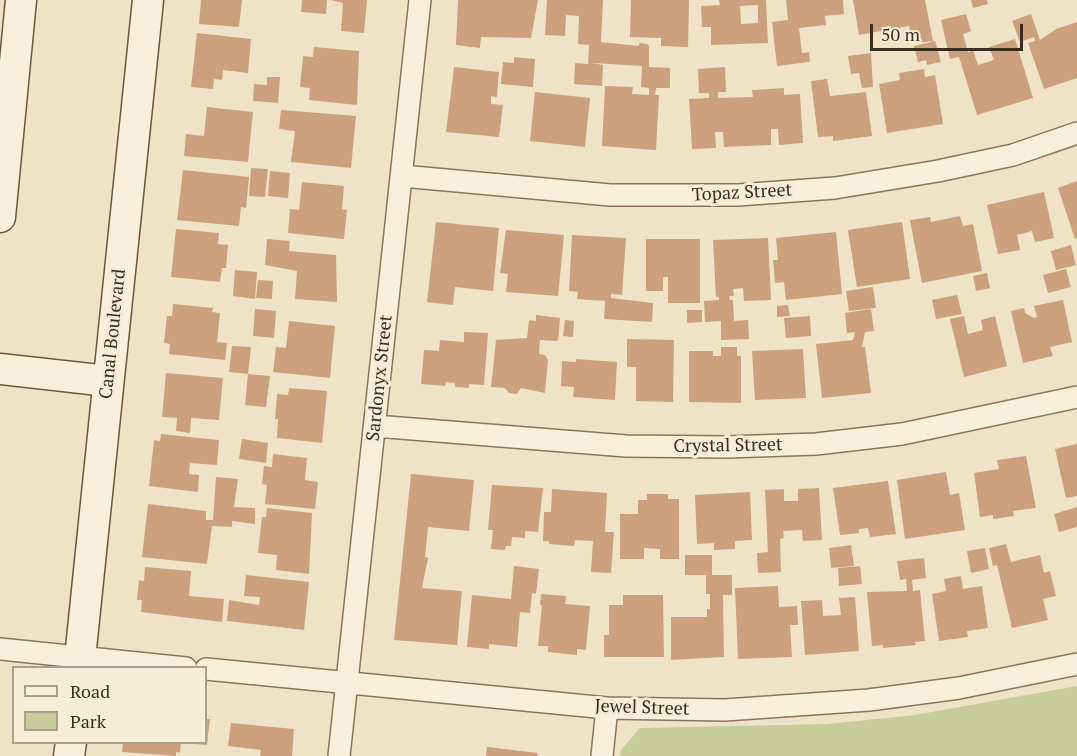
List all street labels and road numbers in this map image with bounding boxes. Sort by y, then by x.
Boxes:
street label: Topaz Street [691,180,793,206]
street label: Canal Boulevard [95,268,131,400]
street label: Sardonyx Street [363,314,397,442]
street label: Crystal Street [673,434,783,458]
street label: Jewel Street [594,696,690,720]

